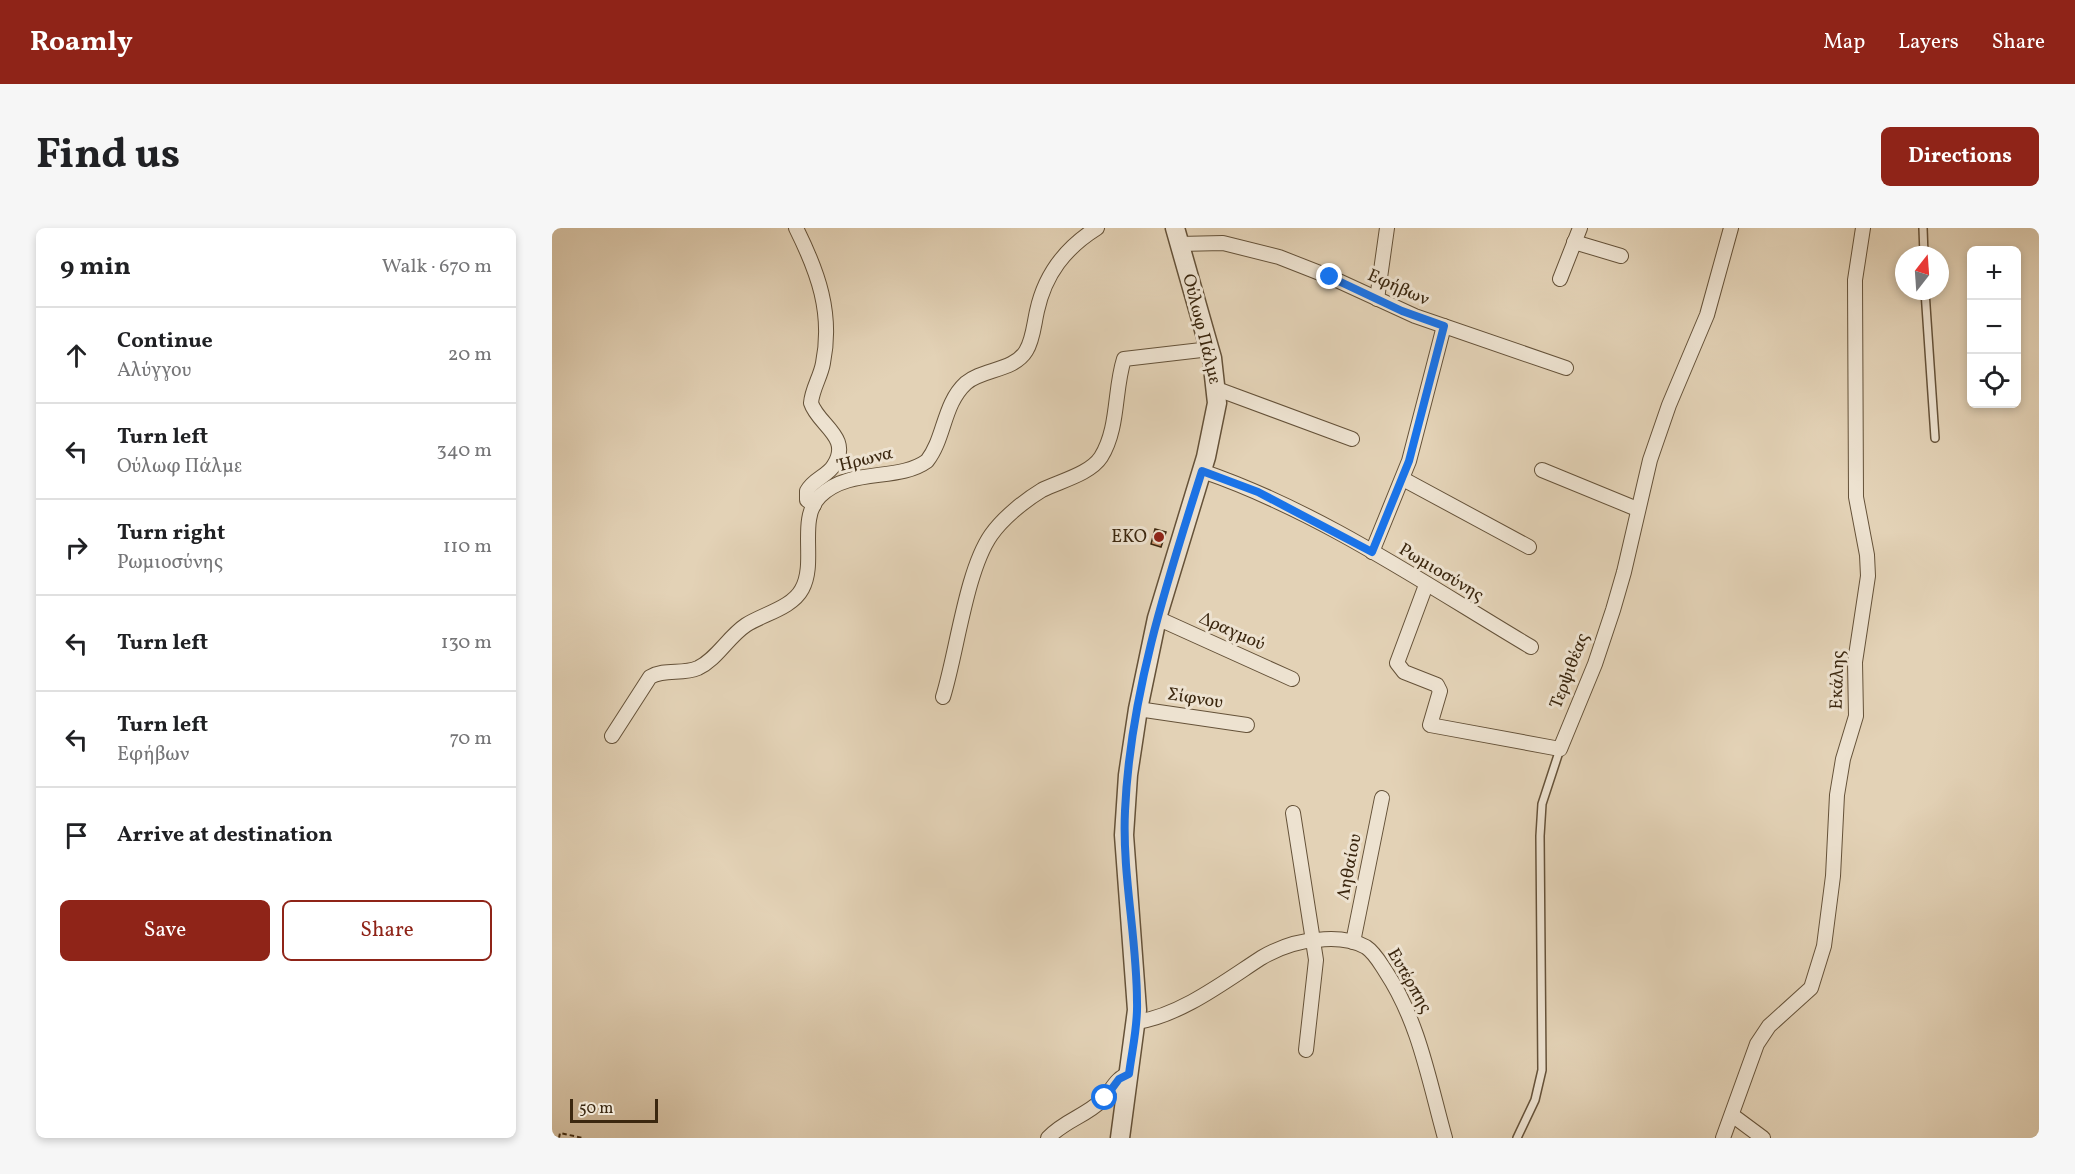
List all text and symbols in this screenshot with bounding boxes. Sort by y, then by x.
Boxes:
text: Roamly [30,23,133,62]
text: Map [1823,28,1865,57]
text: Layers [1898,28,1959,57]
text: Share [1992,28,2045,57]
text: Find us [36,127,180,186]
button: Directions [1881,127,2039,186]
north arrow [1895,246,1949,300]
map controls [1967,246,2021,408]
button: + [1967,246,2021,300]
text: 9 min [60,249,131,285]
text: Walk · 670 m [382,253,492,281]
route end [1316,263,1342,289]
street label: Εφήβων [1363,263,1433,313]
street label: Ούλωφ Πάλμε [1175,271,1227,387]
button: − [1967,300,2021,354]
text: Continue [117,326,213,357]
icon: ahead [60,339,93,372]
text: 20 m [448,341,492,369]
button: locate [1967,354,2021,408]
text: Αλύγγου [117,357,191,385]
text: Turn left [117,422,208,453]
icon: left [60,435,93,468]
text: 340 m [436,437,492,465]
street label: Ήρωνα [834,441,896,479]
text: Ούλωφ Πάλμε [117,453,242,481]
text: Turn right [117,518,225,549]
place label: EKO [1111,525,1147,550]
marker: EKO [1152,530,1166,544]
icon: right [60,531,93,564]
text: 110 m [443,533,492,561]
street label: Ρωμιοσύνης [1394,538,1488,608]
text: Ρωμιοσύνης [117,549,223,577]
street label: Δραγμού [1195,606,1269,658]
icon: left [60,627,93,660]
text: Turn left [117,628,208,659]
text: 130 m [441,629,492,657]
street label: Τερψιθέας [1544,629,1596,713]
street label: Εκάλης [1824,650,1852,710]
street label: Σίφνου [1165,682,1225,716]
text: Turn left [117,710,208,741]
icon: left [60,723,93,756]
text: 70 m [449,725,492,753]
text: Εφήβων [117,741,189,769]
icon: arrive [60,819,93,852]
text: Arrive at destination [117,820,333,851]
street label: Ληθαίου [1331,832,1369,902]
button: Save [60,900,270,961]
button: Share [282,900,492,961]
street label: Ευτέρπης [1380,944,1438,1018]
route start [1091,1084,1117,1110]
scale bar [570,1096,658,1124]
text: 50 m [579,1098,613,1120]

